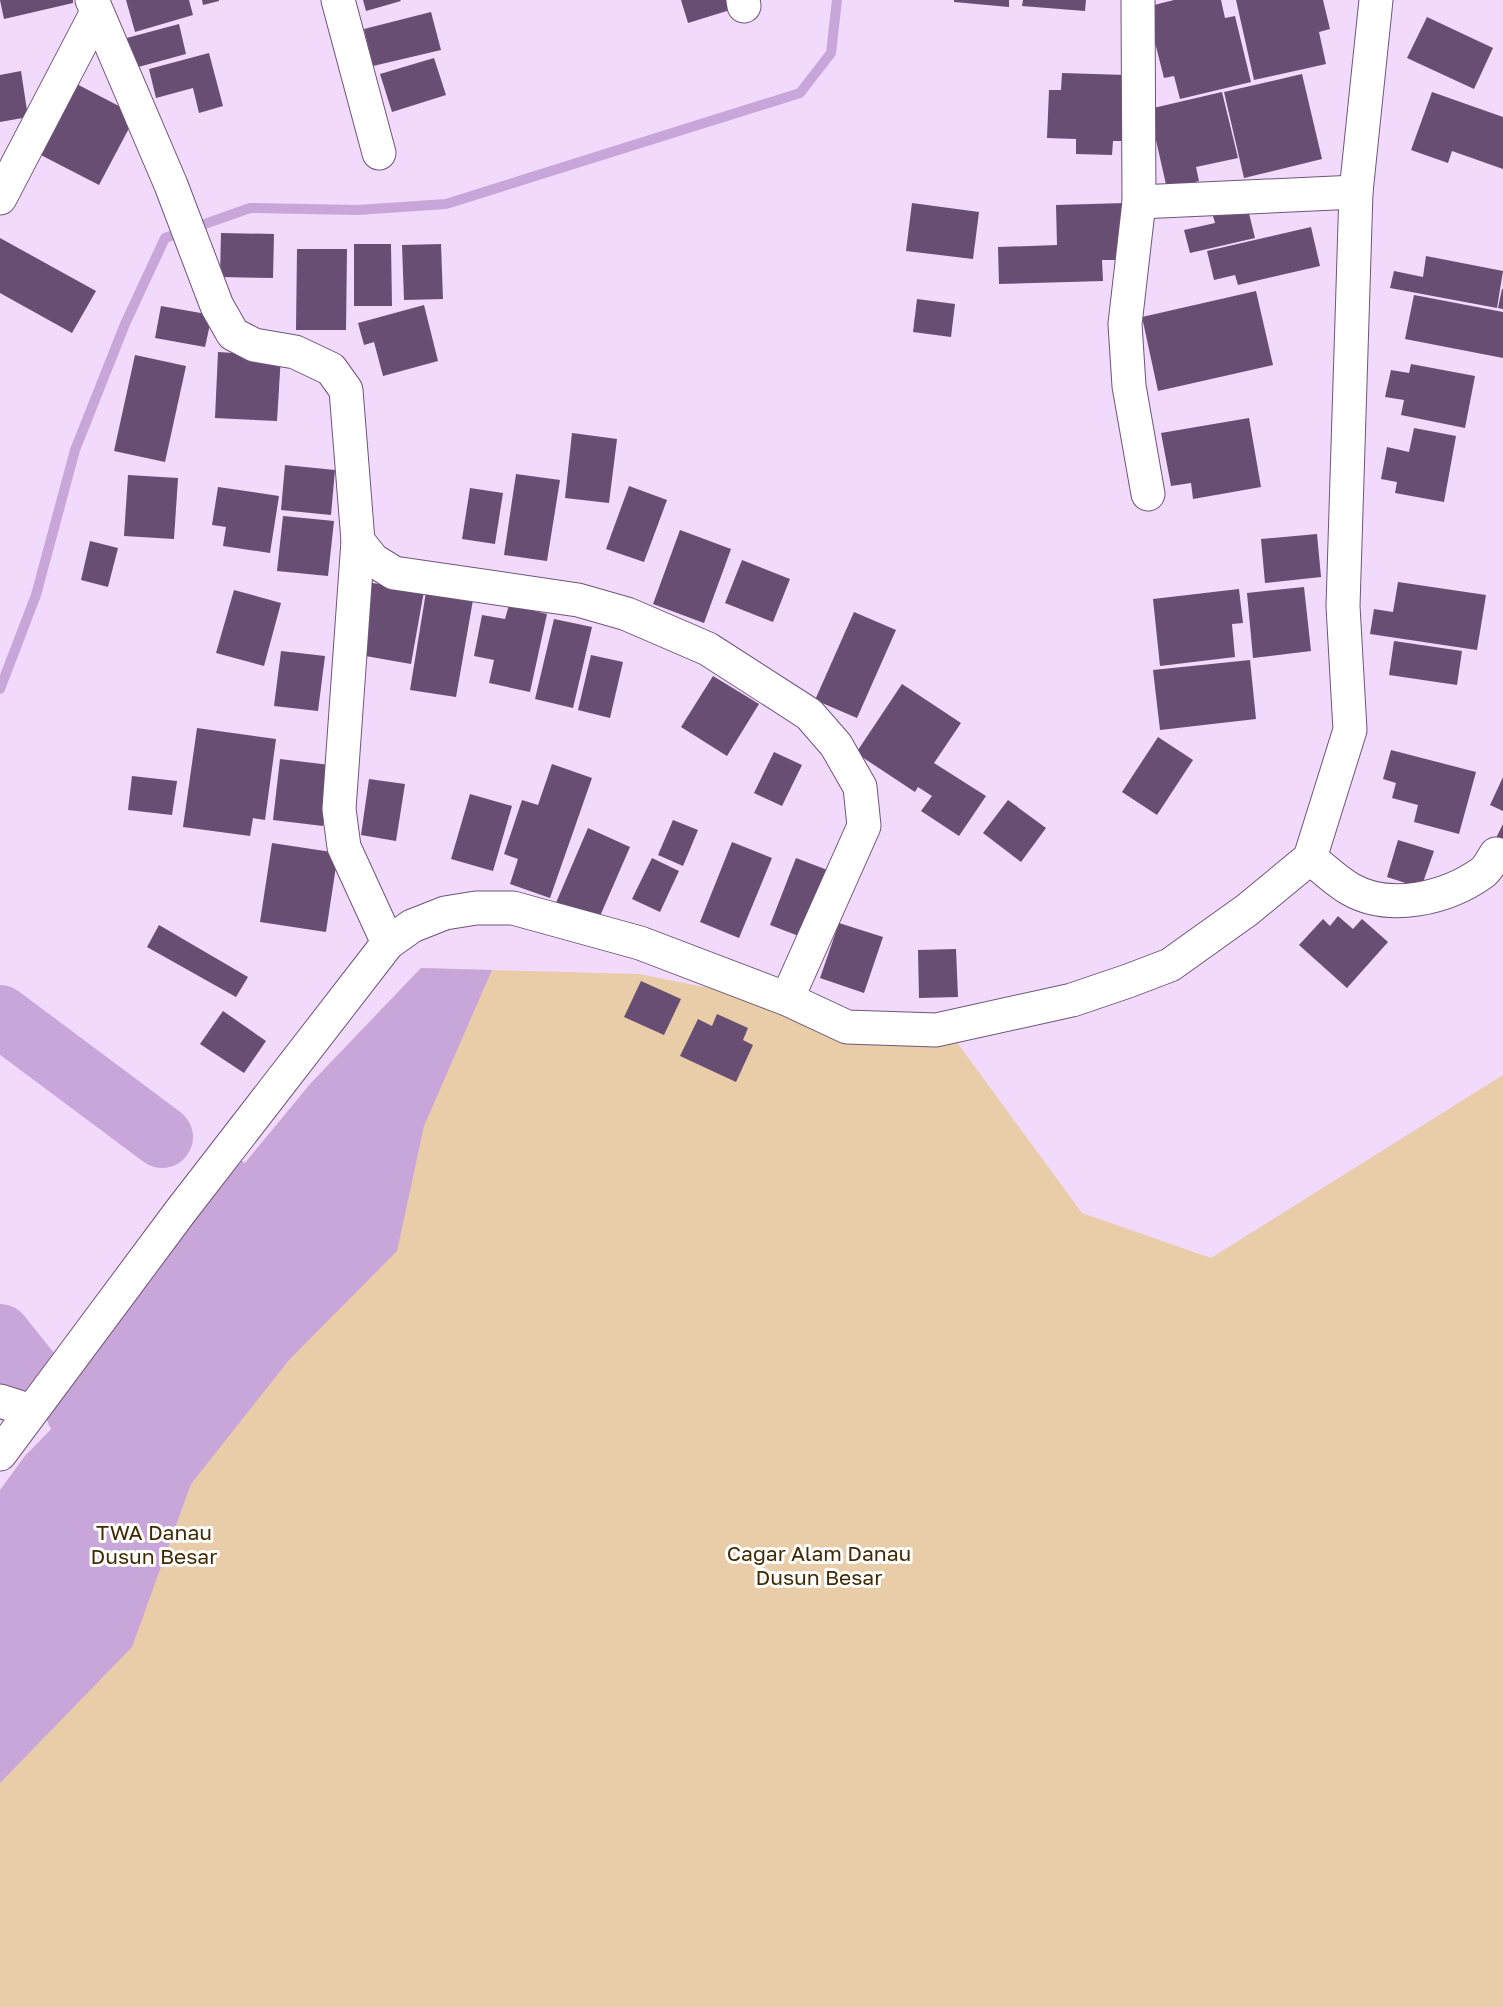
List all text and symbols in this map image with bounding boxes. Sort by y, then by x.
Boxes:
park label: TWA Danau Dusun Besar [91,1519,217,1569]
park label: Cagar Alam Danau Dusun Besar [727,1540,911,1590]

